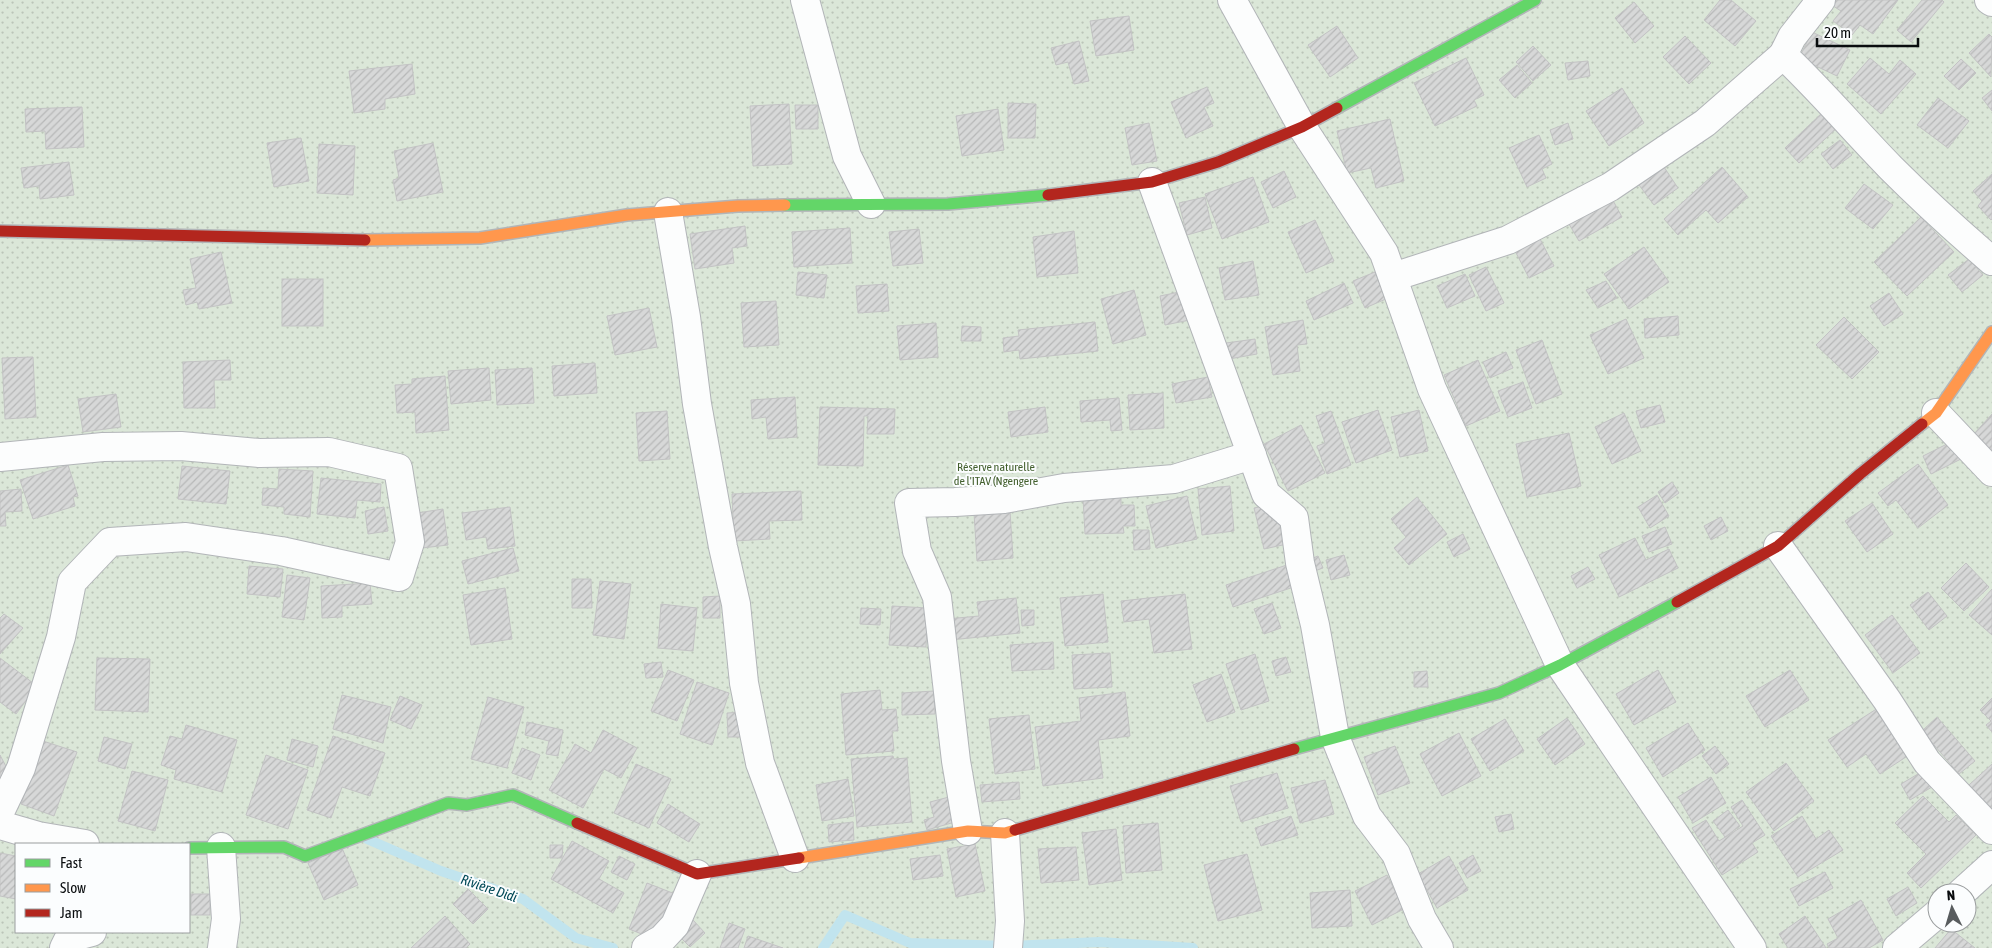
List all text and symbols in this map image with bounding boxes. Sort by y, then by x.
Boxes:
scale bar [1817,15,1918,47]
text: 20 m [1824,24,1851,41]
park label: Réserve naturelle de l'ITAV (Ngengere [954,460,1038,488]
legend [15,843,190,933]
text: Fast [60,854,82,871]
water label: Rivière Didi [459,871,519,905]
text: Slow [60,879,86,896]
north arrow [1927,883,1977,933]
text: N [1946,887,1956,903]
text: Jam [60,904,83,921]

